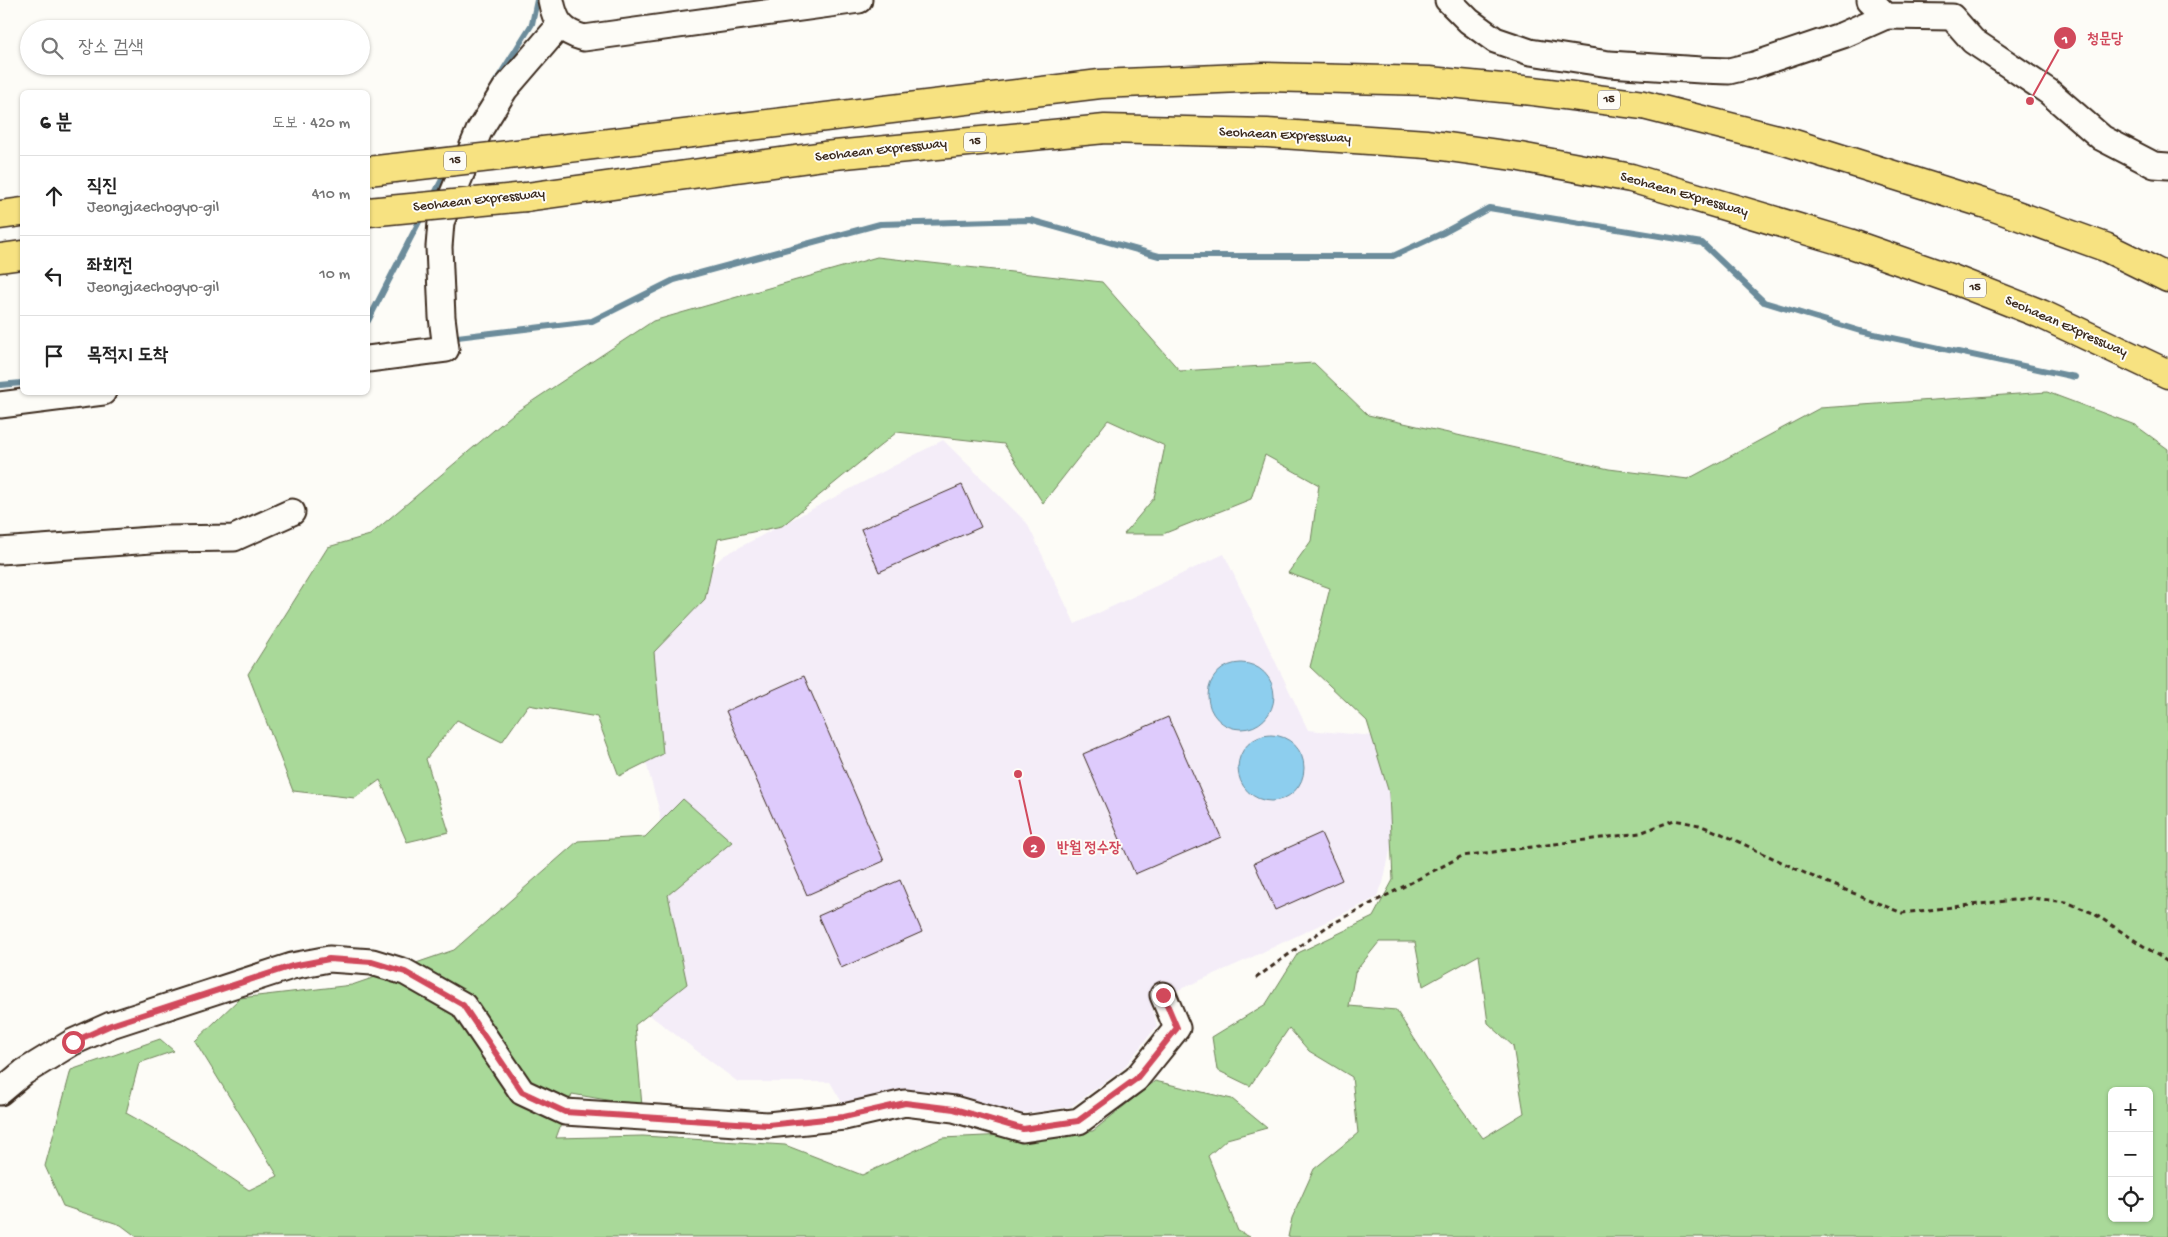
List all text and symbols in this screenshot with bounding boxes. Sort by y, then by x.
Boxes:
search box [20,20,370,75]
callout: 청문당 [2052,23,2133,53]
text: 1 [2061,31,2068,49]
text: 청문당 [2087,31,2123,49]
icon: search [38,34,66,62]
text: 장소 검색 [78,37,144,60]
road number: 15 [1598,90,1620,110]
text: 6 분 [40,112,73,137]
text: 도보 · 420 m [272,115,350,134]
street label: Seohaean Expressway [1219,124,1352,148]
road number: 15 [964,132,986,152]
street label: Seohaean Expressway [814,136,948,166]
road number: 15 [444,152,466,170]
street label: Seohaean Expressway [1618,169,1750,221]
text: 직진 [87,176,118,199]
icon: ahead [40,182,68,210]
text: 410 m [312,186,350,205]
street label: Seohaean Expressway [412,186,546,216]
text: Jeongjaechogyo-gil [87,199,219,218]
text: 좌회전 [87,256,133,279]
icon: left [40,262,68,290]
text: 10 m [319,266,350,285]
road number: 15 [1964,278,1986,298]
text: Jeongjaechogyo-gil [87,279,219,298]
street label: Seohaean Expressway [2002,292,2130,362]
icon: arrive [40,342,68,370]
text: 목적지 도착 [87,345,168,368]
callout: 반월 정수장 [1022,832,1131,862]
text: 반월 정수장 [1057,839,1121,858]
text: 2 [1030,840,1038,858]
route end [1152,984,1175,1007]
route start [62,1031,85,1054]
map controls [2108,1087,2153,1222]
button: + [2108,1087,2153,1132]
button: − [2108,1132,2153,1177]
button: locate [2108,1177,2153,1222]

